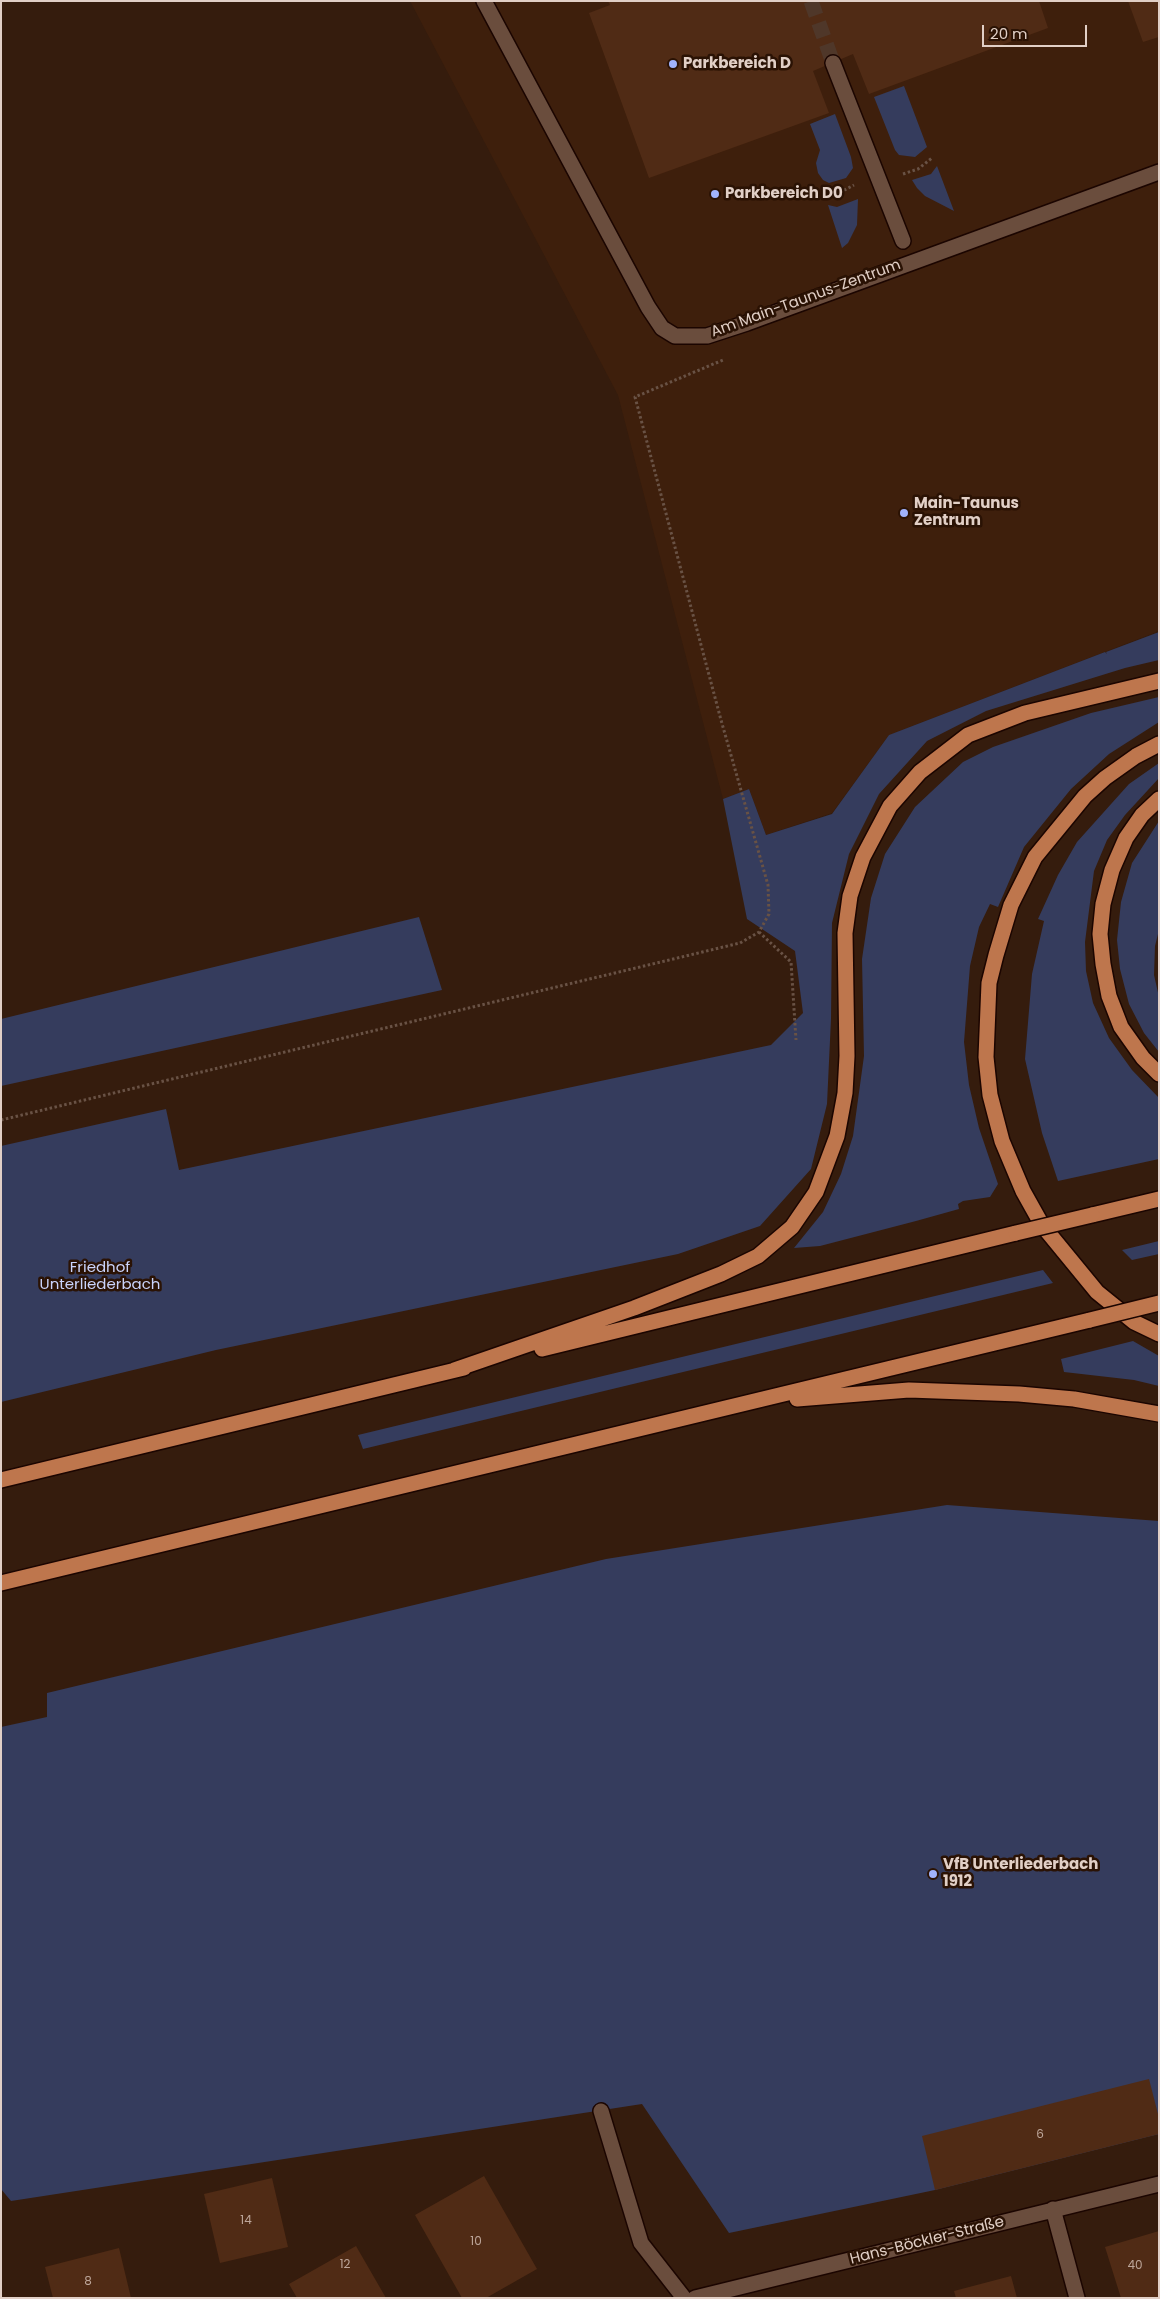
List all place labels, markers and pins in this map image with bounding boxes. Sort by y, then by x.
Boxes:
place label: Parkbereich D [683,55,791,73]
marker: Parkbereich D [667,58,679,70]
place label: Parkbereich D0 [725,185,843,203]
marker: Parkbereich D0 [709,188,721,200]
place label: Main-Taunus Zentrum [914,495,1019,530]
marker: Main-Taunus Zentrum [898,507,910,519]
place label: VfB Unterliederbach 1912 [943,1856,1098,1891]
marker: VfB Unterliederbach 1912 [927,1868,939,1880]

